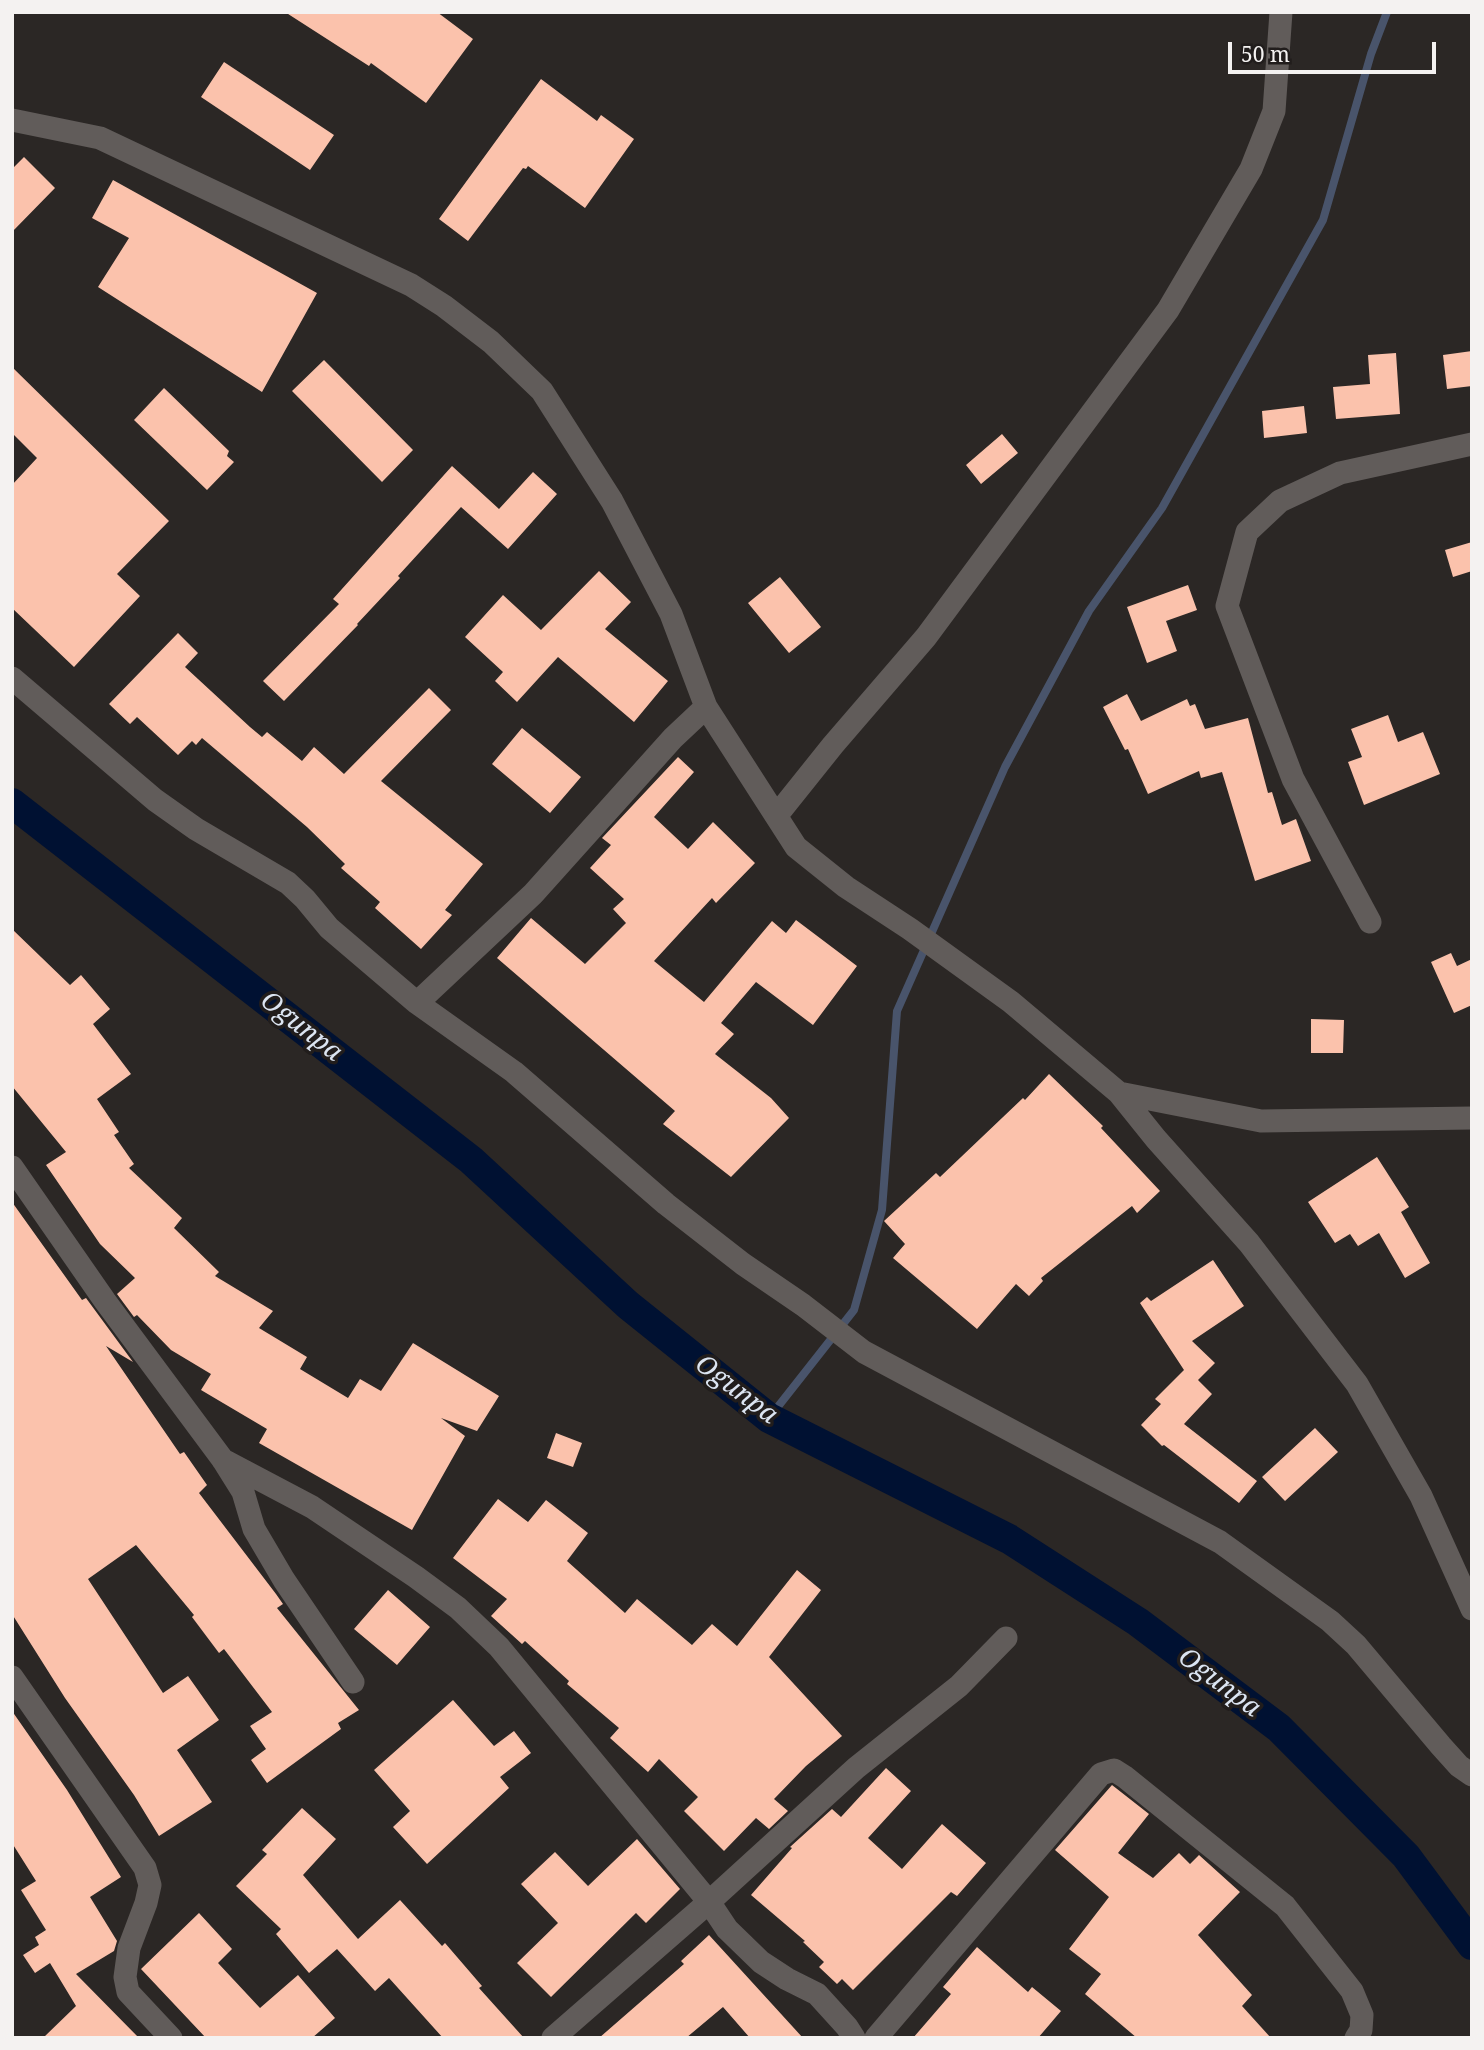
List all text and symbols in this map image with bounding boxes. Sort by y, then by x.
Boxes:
scale bar [1232,28,1440,72]
text: 50 m [1241,40,1290,68]
water label: Ogunpa [254,985,348,1069]
water label: Ogunpa [689,1349,783,1431]
water label: Ogunpa [1172,1642,1266,1724]

